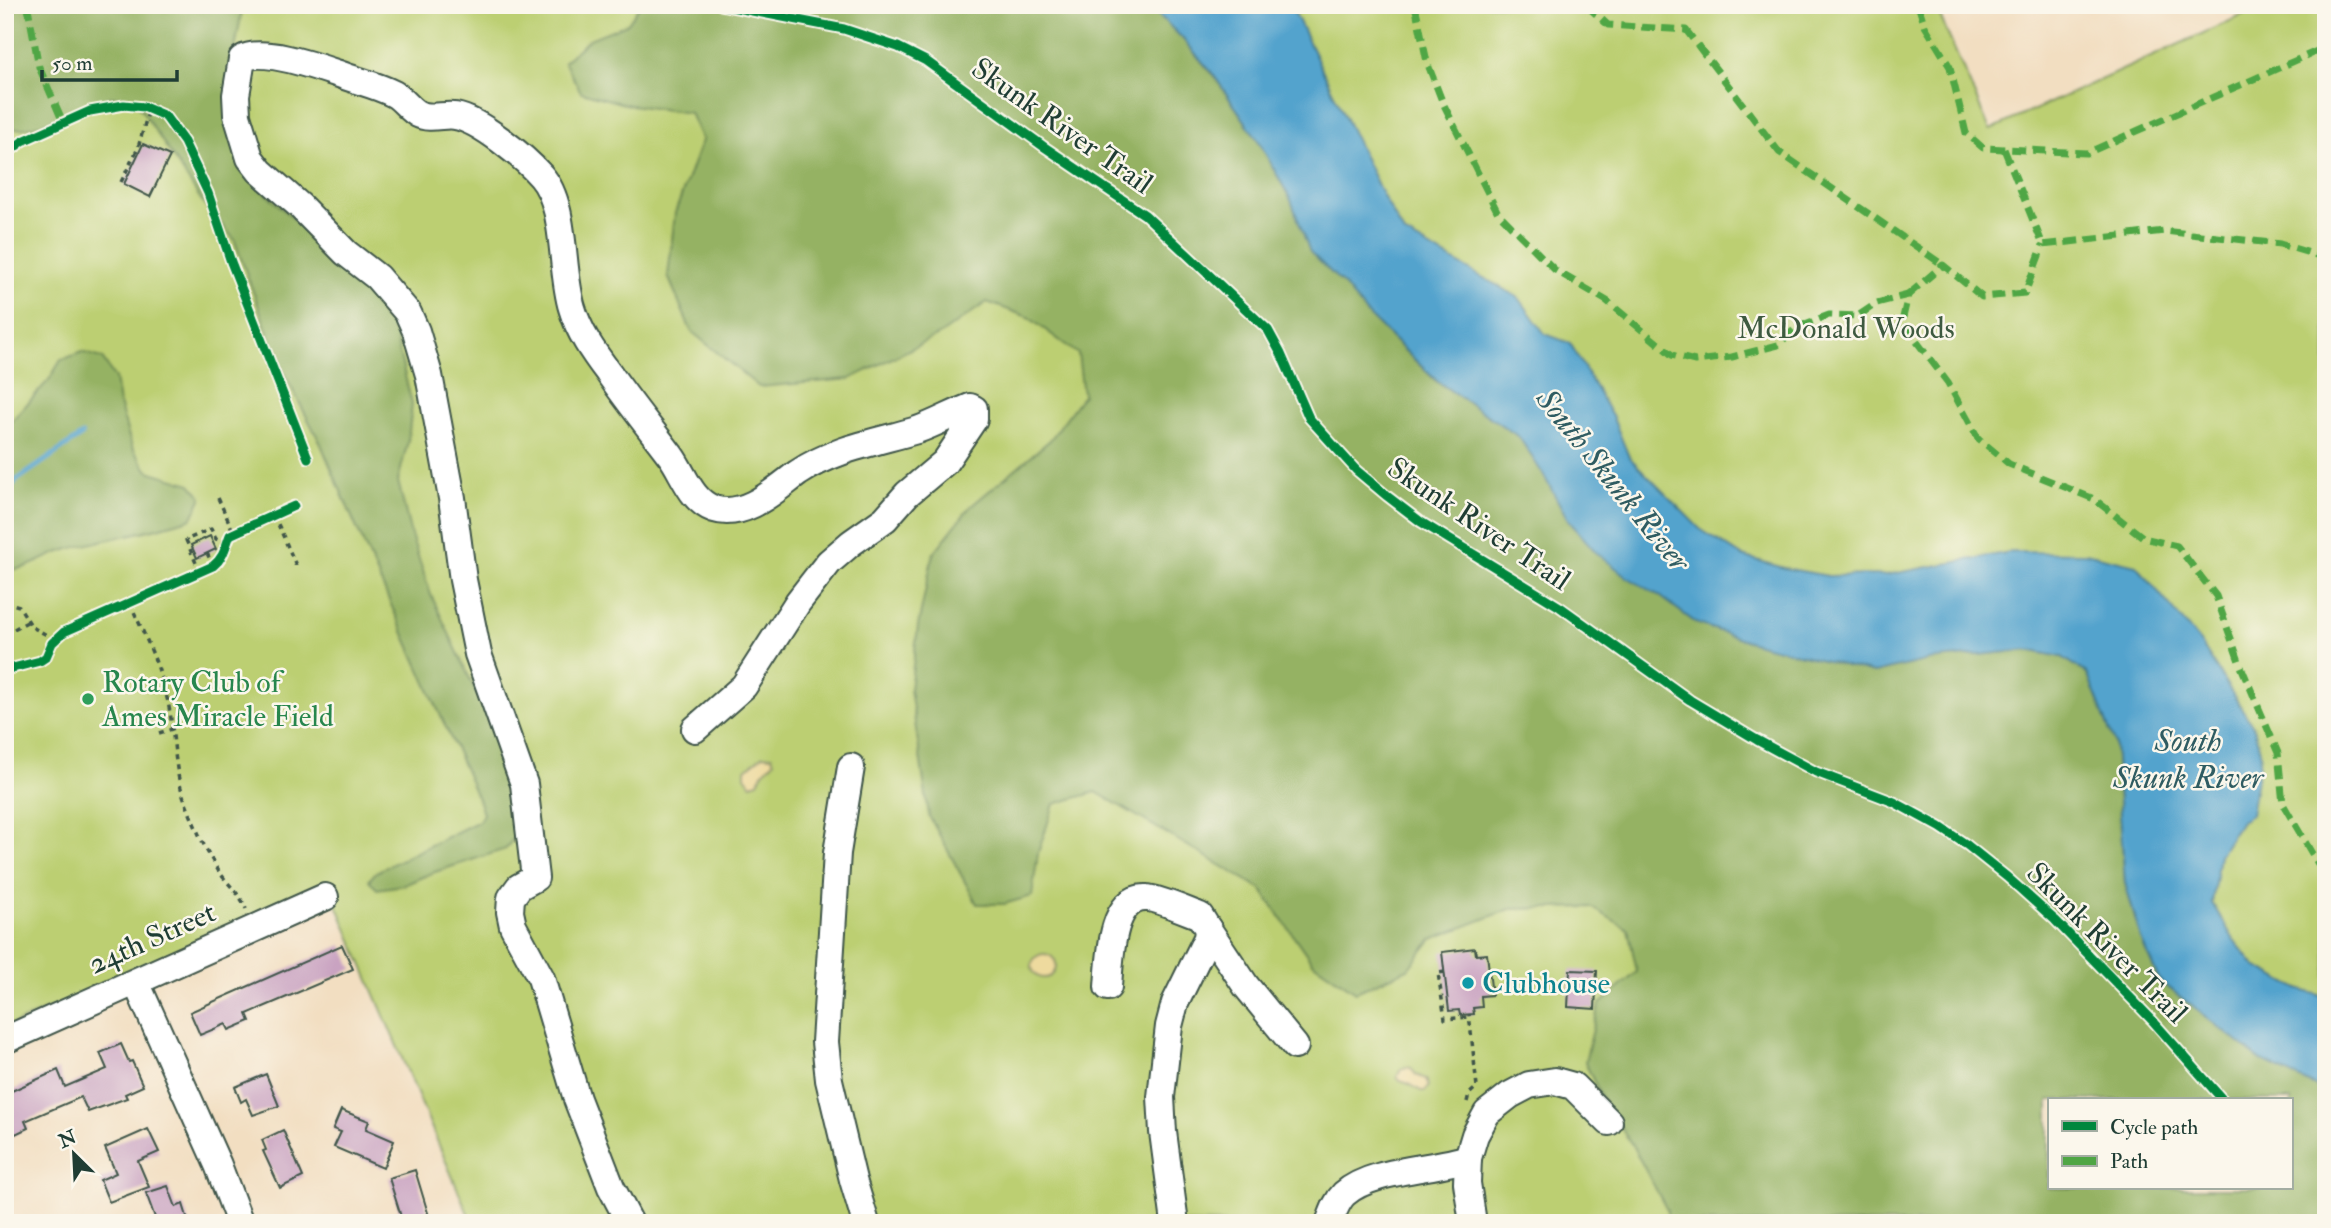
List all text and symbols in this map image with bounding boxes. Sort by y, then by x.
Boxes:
scale bar [42,38,177,82]
text: 50 m [52,50,93,77]
street label: Skunk River Trail [964,50,1160,202]
park label: McDonald Woods [1737,310,1955,347]
water label: South Skunk River [1526,380,1700,581]
street label: Skunk River Trail [1380,449,1578,599]
place label: Rotary Club of Ames Miracle Field [101,664,334,735]
marker: Rotary Club of Ames Miracle Field [80,691,96,707]
water label: South Skunk River [2112,721,2265,798]
street label: Skunk River Trail [2019,855,2196,1032]
street label: 24th Street [83,893,222,982]
place label: Clubhouse [1482,965,1610,1002]
marker: Clubhouse [1460,975,1476,991]
legend [2048,1098,2292,1190]
text: Cycle path [2110,1114,2198,1141]
north arrow [38,1120,108,1190]
text: N [54,1125,81,1154]
text: Path [2110,1148,2148,1175]

